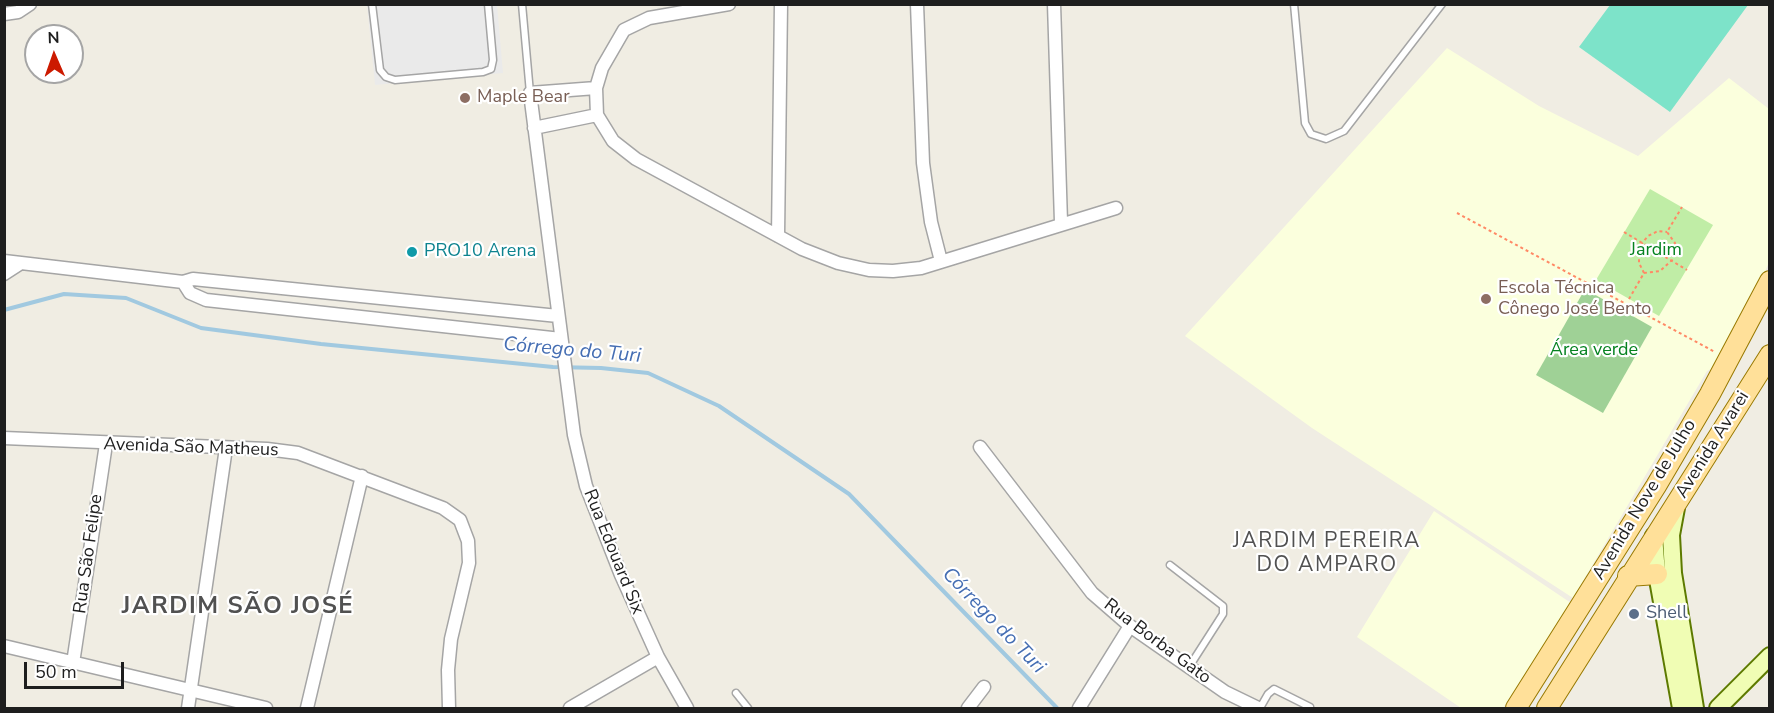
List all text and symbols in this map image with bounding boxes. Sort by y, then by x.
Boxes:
north arrow [24,24,84,84]
text: N [47,27,60,49]
place label: Maple Bear [477,87,570,109]
marker: Maple Bear [458,91,472,105]
park label: Jardim [1630,240,1682,262]
place label: PRO10 Arena [424,241,536,263]
marker: PRO10 Arena [405,245,419,259]
place label: Escola Técnica Cônego José Bento [1498,278,1651,320]
marker: Escola Técnica Cônego José Bento [1479,292,1493,306]
water label: Córrego do Turi [502,333,642,369]
park label: Área verde [1550,340,1638,362]
street label: Avenida Avarei [1672,388,1754,502]
street label: Avenida Nove de Julho [1589,416,1701,584]
street label: Avenida São Matheus [103,434,279,462]
street label: Rua Edouard Six [578,486,648,618]
street label: Rua São Felipe [70,493,108,615]
district label: JARDIM PEREIRA DO AMPARO [1233,529,1421,579]
water label: Córrego do Turi [936,563,1050,679]
district label: JARDIM SÃO JOSÉ [122,593,354,621]
street label: Rua Borba Gato [1099,595,1215,689]
place label: Shell [1646,603,1688,625]
marker: Shell [1627,607,1641,621]
scale bar [27,650,128,688]
text: 50 m [35,660,77,684]

